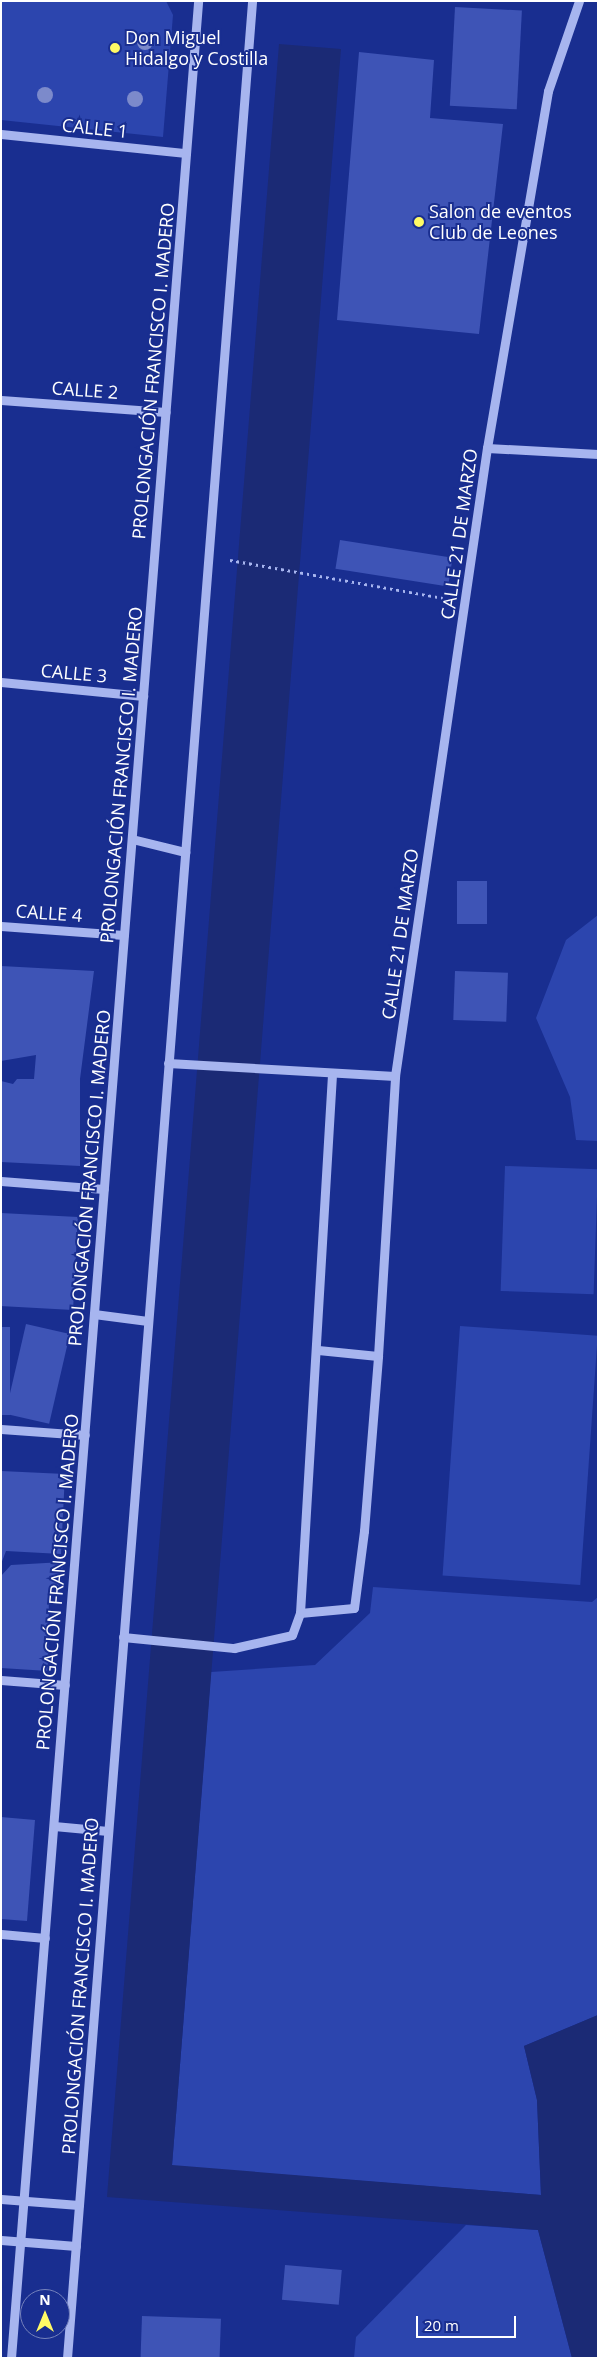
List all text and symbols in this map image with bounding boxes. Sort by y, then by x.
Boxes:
place label: Don Miguel Hidalgo y Costilla [125,27,268,70]
marker: Don Miguel Hidalgo y Costilla [109,42,121,54]
street label: CALLE 1 [61,114,129,142]
place label: Salon de eventos Club de Leones [429,201,572,243]
street label: PROLONGACIÓN FRANCISCO I. MADERO [128,202,178,540]
marker: Salon de eventos Club de Leones [413,216,425,228]
street label: CALLE 2 [51,377,119,403]
street label: CALLE 21 DE MARZO [436,447,482,621]
street label: PROLONGACIÓN FRANCISCO I. MADERO [96,606,146,944]
street label: CALLE 3 [40,659,108,687]
street label: CALLE 21 DE MARZO [377,847,423,1021]
street label: CALLE 4 [15,900,83,926]
street label: PROLONGACIÓN FRANCISCO I. MADERO [64,1009,114,1347]
street label: PROLONGACIÓN FRANCISCO I. MADERO [32,1413,82,1751]
street label: PROLONGACIÓN FRANCISCO I. MADERO [57,1817,103,2155]
north arrow [20,2289,70,2339]
text: N [39,2290,51,2309]
scale bar [419,2306,519,2338]
text: 20 m [424,2315,459,2335]

